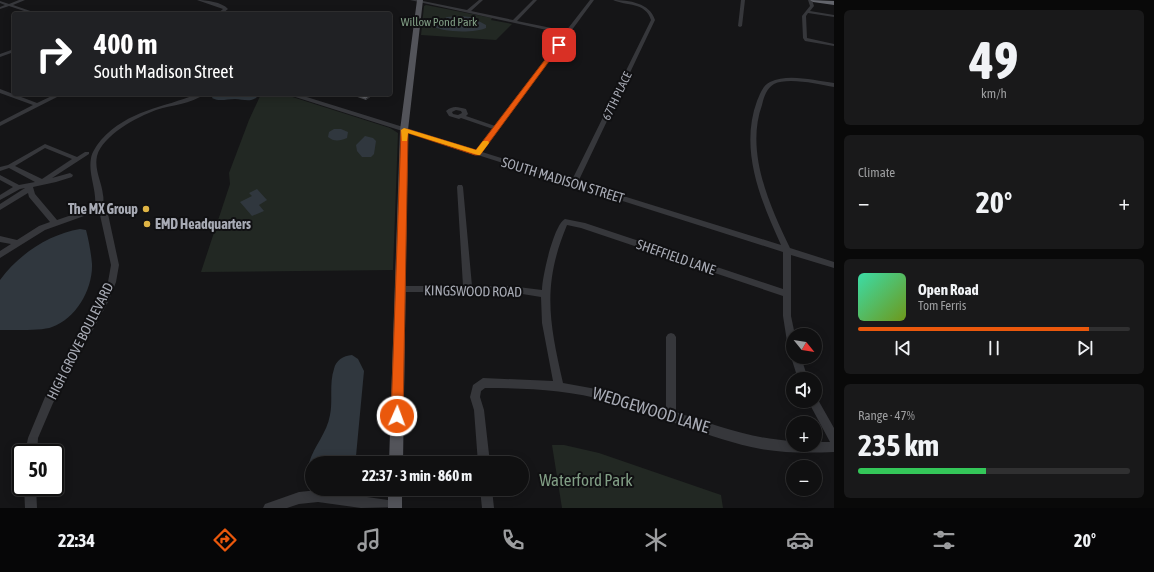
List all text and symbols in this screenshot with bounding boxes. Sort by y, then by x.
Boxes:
park label: Willow Pond Park [401,15,478,29]
icon: right [28,28,80,80]
text: 400 m [94,28,157,60]
pin [542,28,576,62]
text: 49 [970,30,1018,90]
icon: arrive [548,34,570,56]
text: South Madison Street [94,61,234,82]
street label: 67TH PLACE [599,70,635,122]
text: km/h [981,86,1007,101]
street label: SOUTH MADISON STREET [500,154,626,206]
text: Climate [858,165,895,180]
text: 20° [976,185,1012,219]
text: − [858,189,869,215]
text: + [1119,189,1130,215]
place label: The MX Group [68,201,138,217]
marker: The MX Group [141,204,151,214]
place label: EMD Headquarters [155,216,251,232]
marker: EMD Headquarters [142,219,152,229]
street label: SHEFFIELD LANE [634,236,718,278]
street label: HIGH GROVE BOULEVARD [44,280,116,402]
text: Open Road [918,281,979,298]
street label: KINGSWOOD ROAD [424,282,522,300]
text: Tom Ferris [918,298,966,313]
north arrow [786,328,822,364]
map controls [786,328,822,496]
icon: previous [892,337,914,359]
icon: pause [983,337,1005,359]
icon: next [1074,337,1096,359]
button: sound [786,372,822,408]
street label: WEDGEWOOD LANE [590,383,713,438]
position arrow [376,395,418,437]
text: Range · 47% [858,408,915,423]
button: + [786,416,822,452]
text: 235 km [858,428,939,462]
speed limit sign: 50 [12,444,64,496]
button: − [786,460,822,496]
text: 22:37 · 3 min · 860 m [362,467,472,484]
park label: Waterford Park [539,470,633,490]
icon: directions [211,526,239,554]
icon: music [355,526,383,554]
icon: phone [499,526,527,554]
icon: climate [642,526,670,554]
icon: car [786,526,814,554]
icon: filters [930,526,958,554]
text: 22:34 [58,530,95,551]
text: 20° [1074,530,1096,551]

